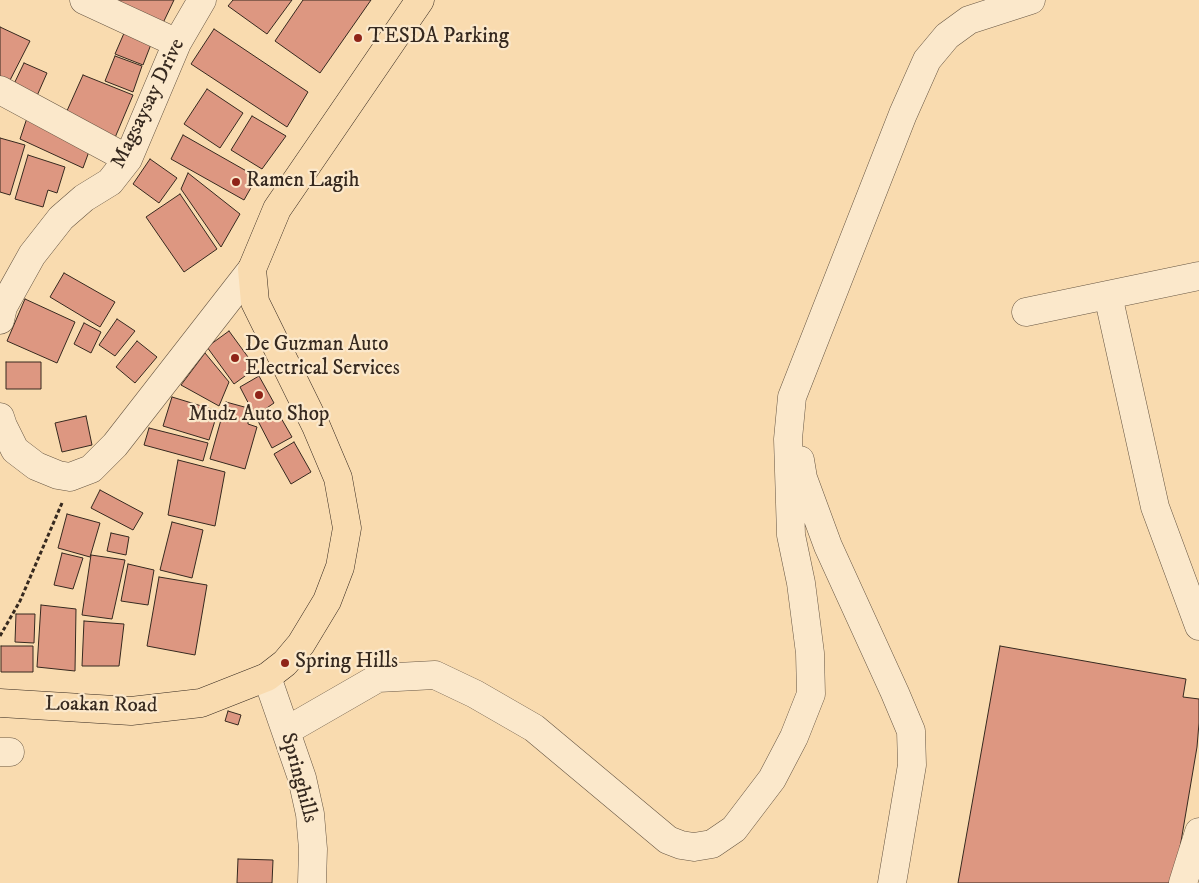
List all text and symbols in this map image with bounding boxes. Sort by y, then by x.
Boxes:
place label: TESDA Parking [368,25,509,51]
marker: TESDA Parking [352,32,364,44]
street label: Magsaysay Drive [107,35,191,173]
place label: Ramen Lagih [246,169,359,195]
marker: Ramen Lagih [230,176,242,188]
place label: De Guzman Auto Electrical Services [245,333,400,383]
marker: De Guzman Auto Electrical Services [229,352,241,364]
marker: Mudz Auto Shop [253,389,265,401]
place label: Mudz Auto Shop [189,403,329,429]
place label: Spring Hills [295,650,398,676]
marker: Spring Hills [279,657,291,669]
street label: Loakan Road [45,692,157,720]
street label: Springhills [274,730,322,826]

